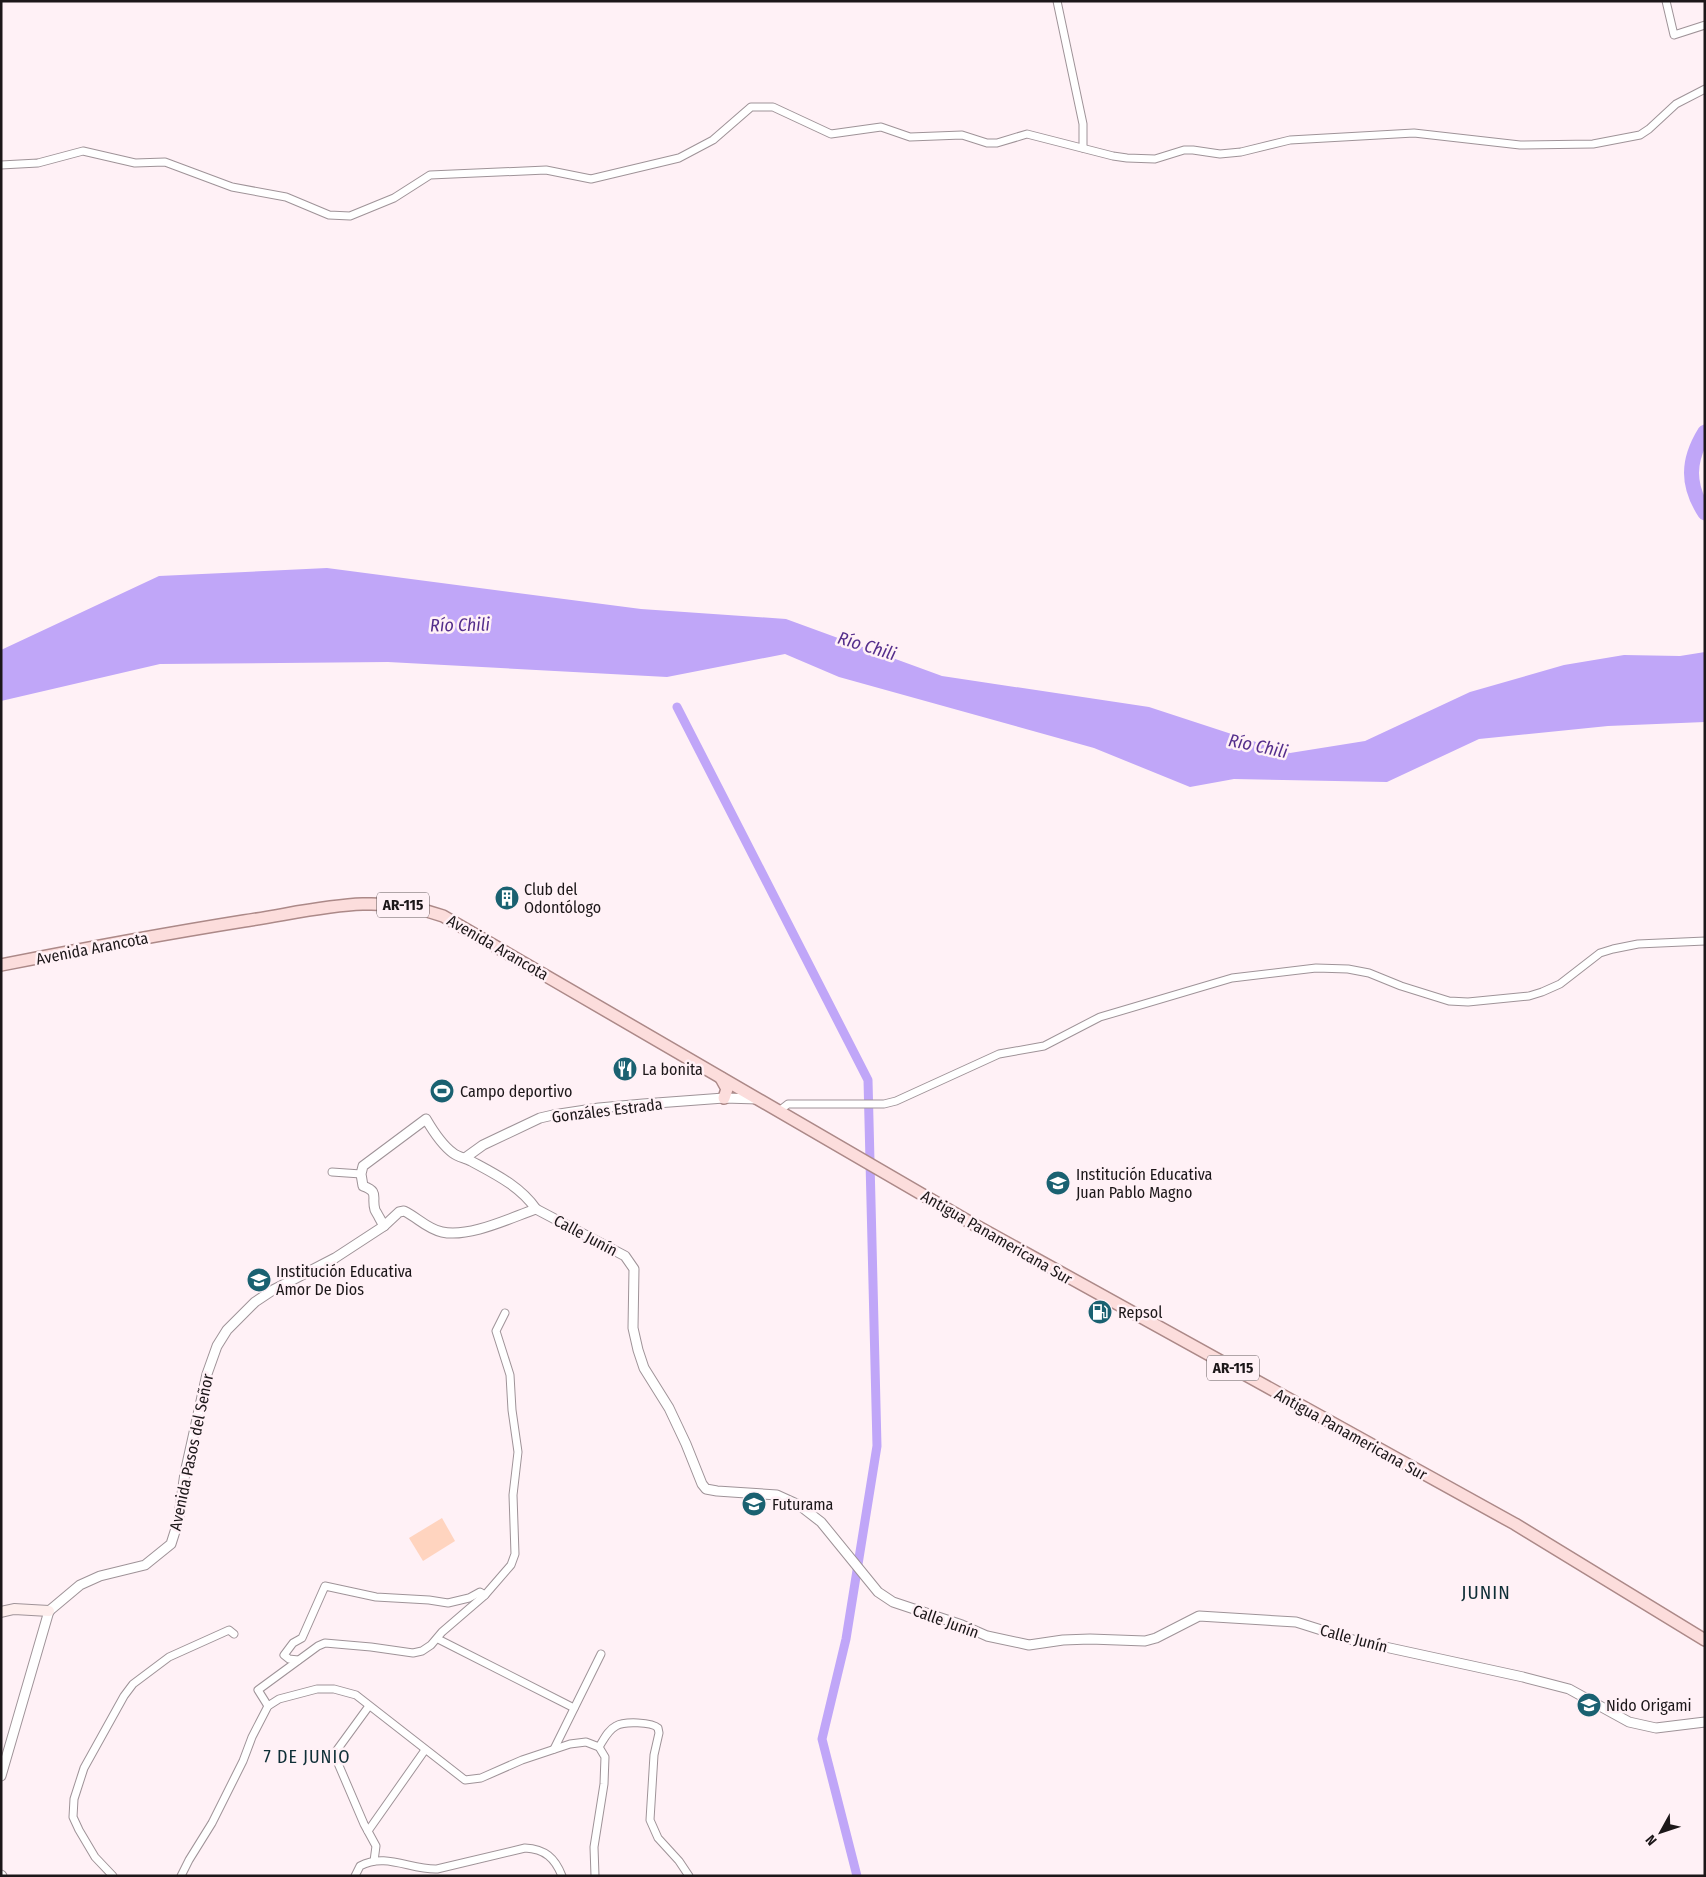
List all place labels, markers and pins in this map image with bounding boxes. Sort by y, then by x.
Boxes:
place label: Club del Odontólogo [524,880,601,917]
building icon: Club del Odontólogo [494,885,520,911]
restaurant icon: La bonita [612,1056,638,1082]
place label: La bonita [642,1060,703,1079]
sports icon: Campo deportivo [429,1078,455,1104]
place label: Campo deportivo [460,1082,573,1101]
place label: Institución Educativa Juan Pablo Magno [1076,1165,1213,1202]
school or university icon: Institución Educativa Juan Pablo Magno [1045,1170,1071,1196]
place label: Institución Educativa Amor De Dios [276,1262,413,1299]
school or university icon: Institución Educativa Amor De Dios [246,1267,272,1293]
fuel station icon: Repsol [1087,1299,1113,1325]
place label: Repsol [1118,1303,1162,1322]
school or university icon: Futurama [741,1491,767,1517]
place label: Futurama [772,1495,834,1514]
school or university icon: Nido Origami [1576,1692,1602,1718]
place label: Nido Origami [1606,1696,1692,1715]

